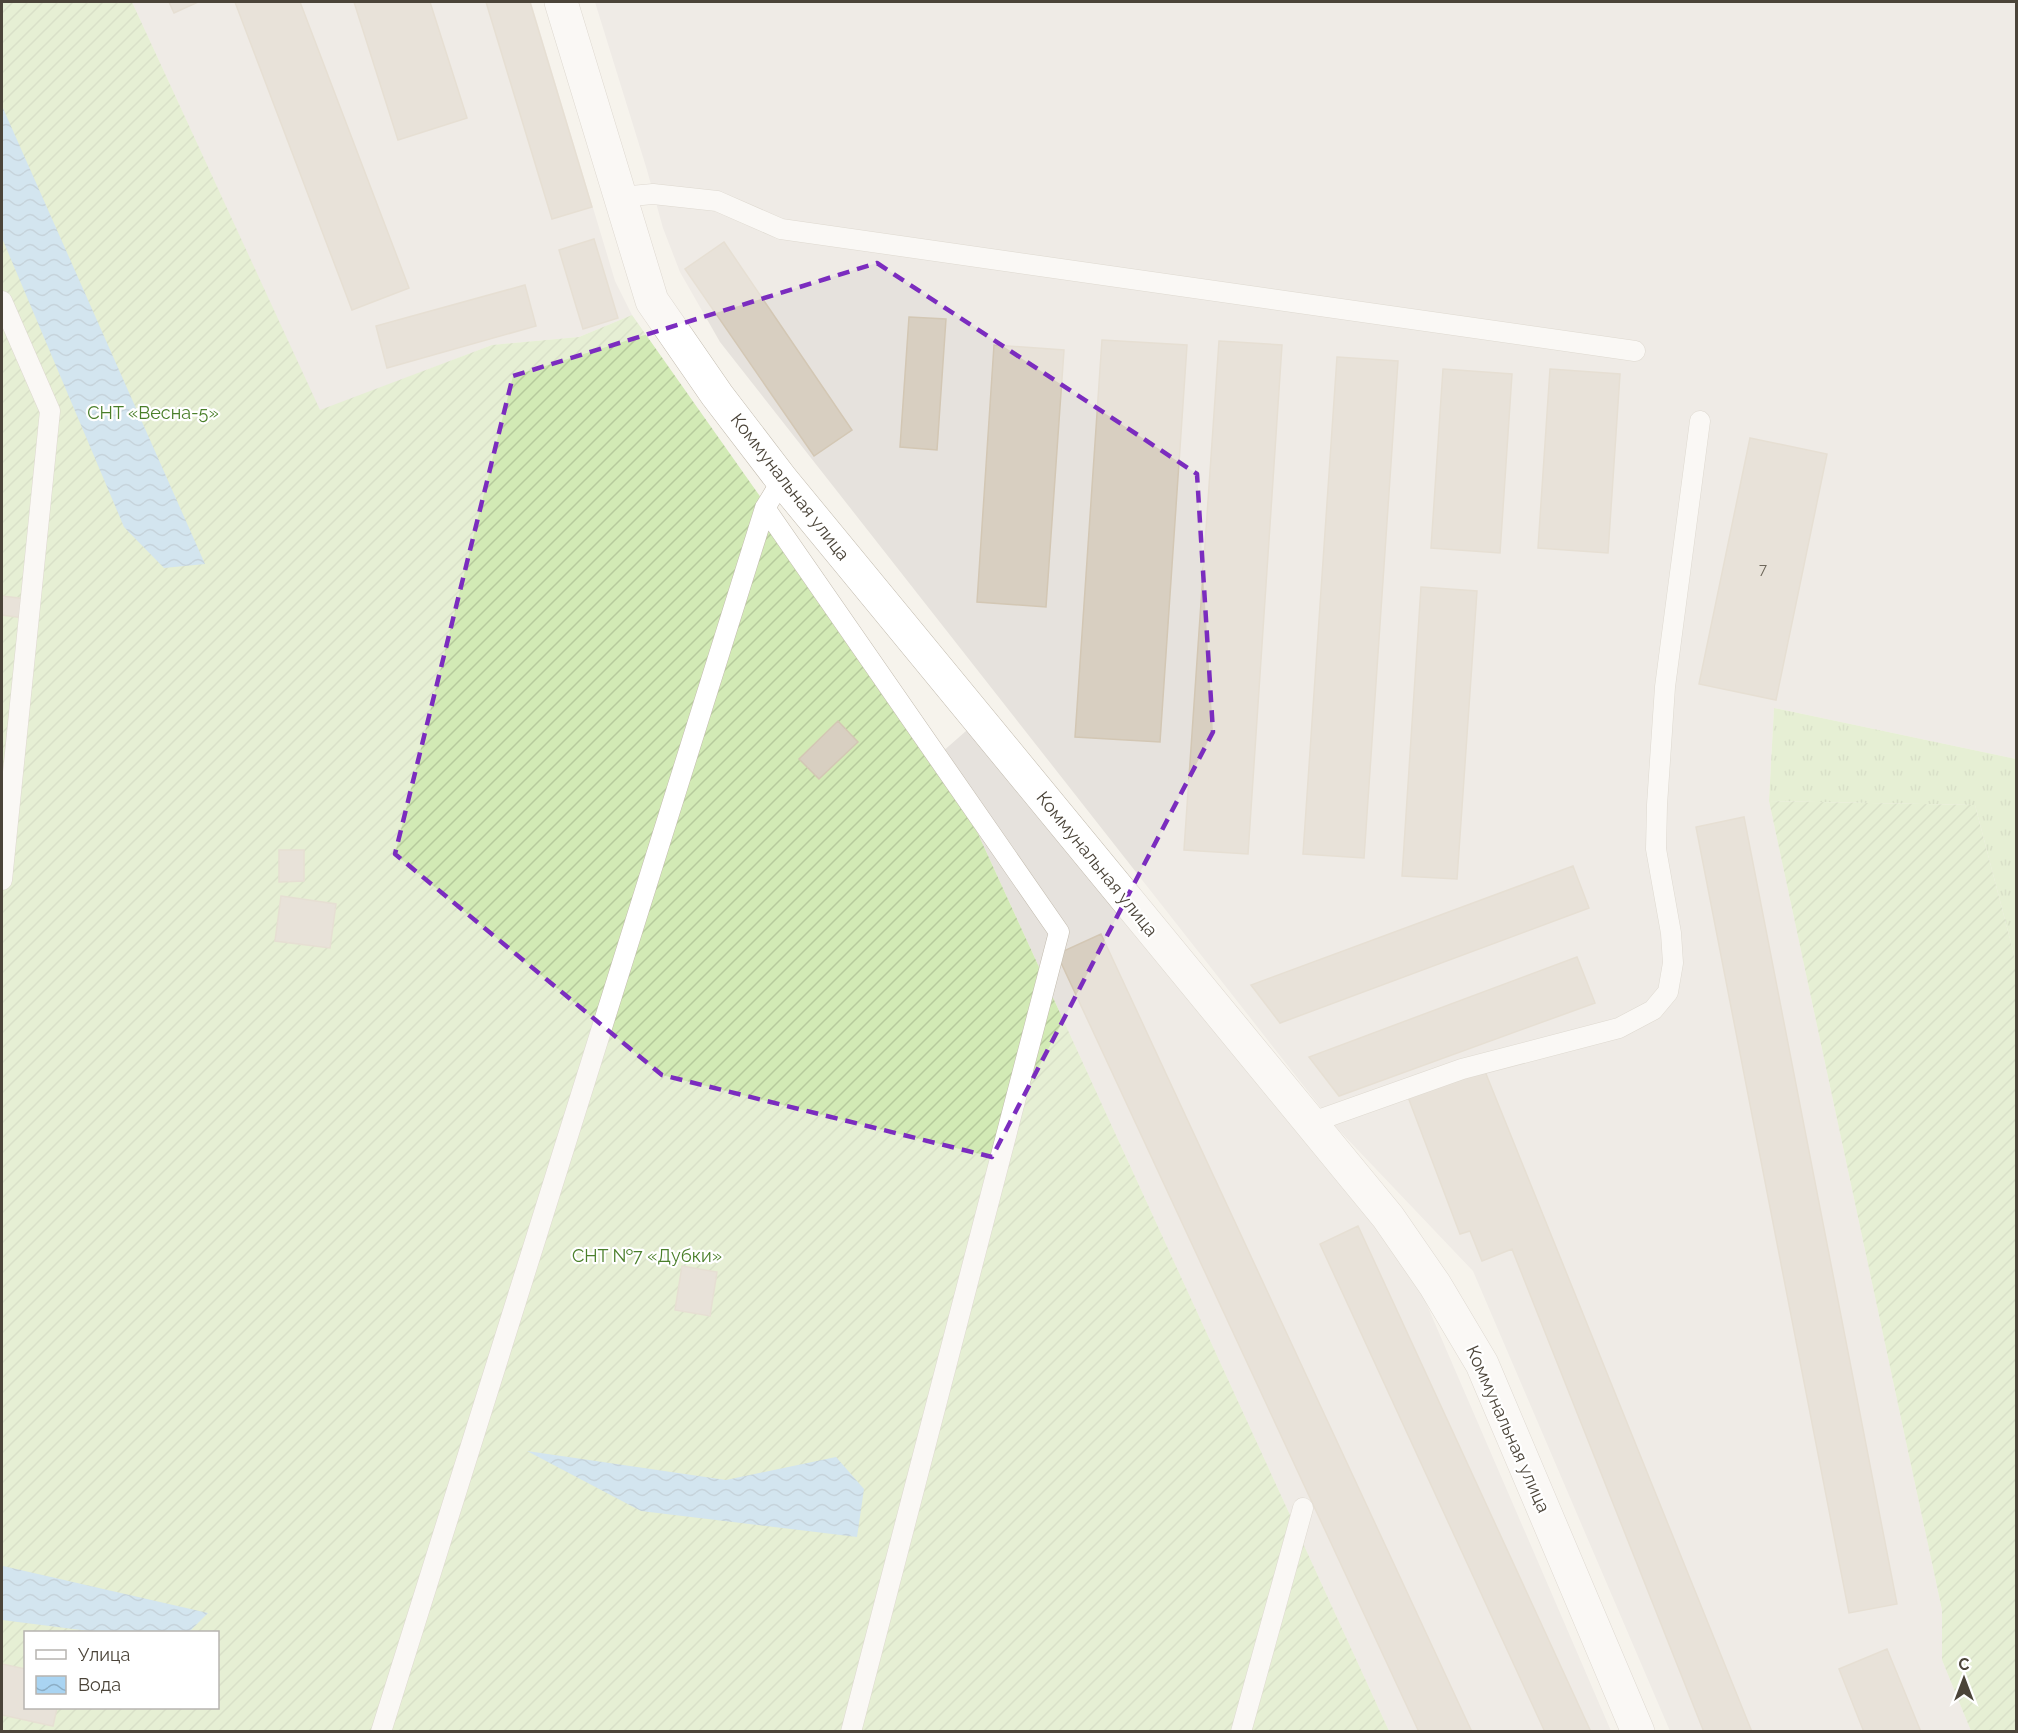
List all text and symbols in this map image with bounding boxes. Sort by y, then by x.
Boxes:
park label: СНТ «Весна-5» [87,402,219,423]
street label: Коммунальная улица [727,409,854,564]
house number: 7 [1759,560,1767,578]
street label: Коммунальная улица [1032,787,1162,940]
park label: СНТ №7 «Дубки» [572,1245,722,1266]
street label: Коммунальная улица [1462,1342,1555,1516]
legend [24,1631,219,1709]
text: Улица [78,1644,130,1665]
north arrow [1934,1649,1994,1709]
text: С [1959,1655,1970,1674]
text: Вода [78,1674,121,1695]

